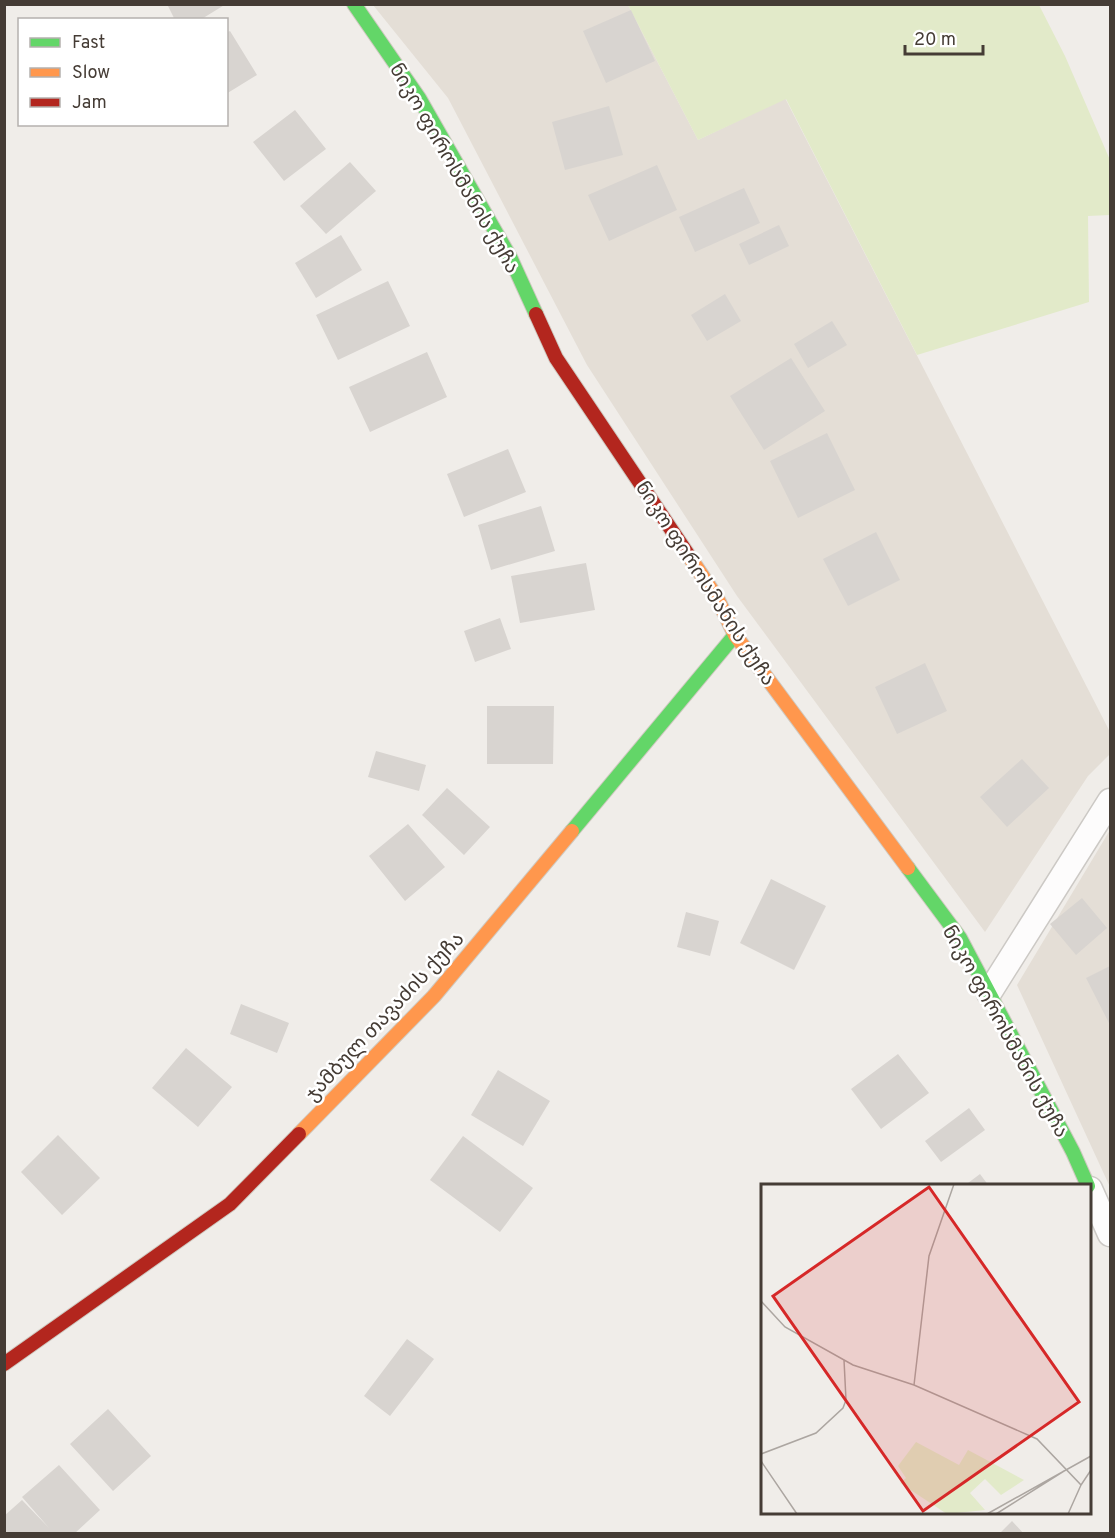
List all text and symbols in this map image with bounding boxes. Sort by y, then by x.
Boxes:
legend [18,18,228,126]
scale bar [905,18,983,56]
text: 20 m [914,29,956,52]
text: Fast [72,32,105,55]
street label: ნიკო ფიროსმანის ქუჩა [382,59,524,279]
text: Slow [72,62,110,85]
text: Jam [72,92,107,115]
street label: ნიკო ფიროსმანის ქუჩა [628,477,780,691]
street label: ნიკო ფიროსმანის ქუჩა [935,921,1073,1143]
street label: ჯამბულ თავაძის ქუჩა [300,927,471,1108]
inset map [761,1184,1091,1514]

